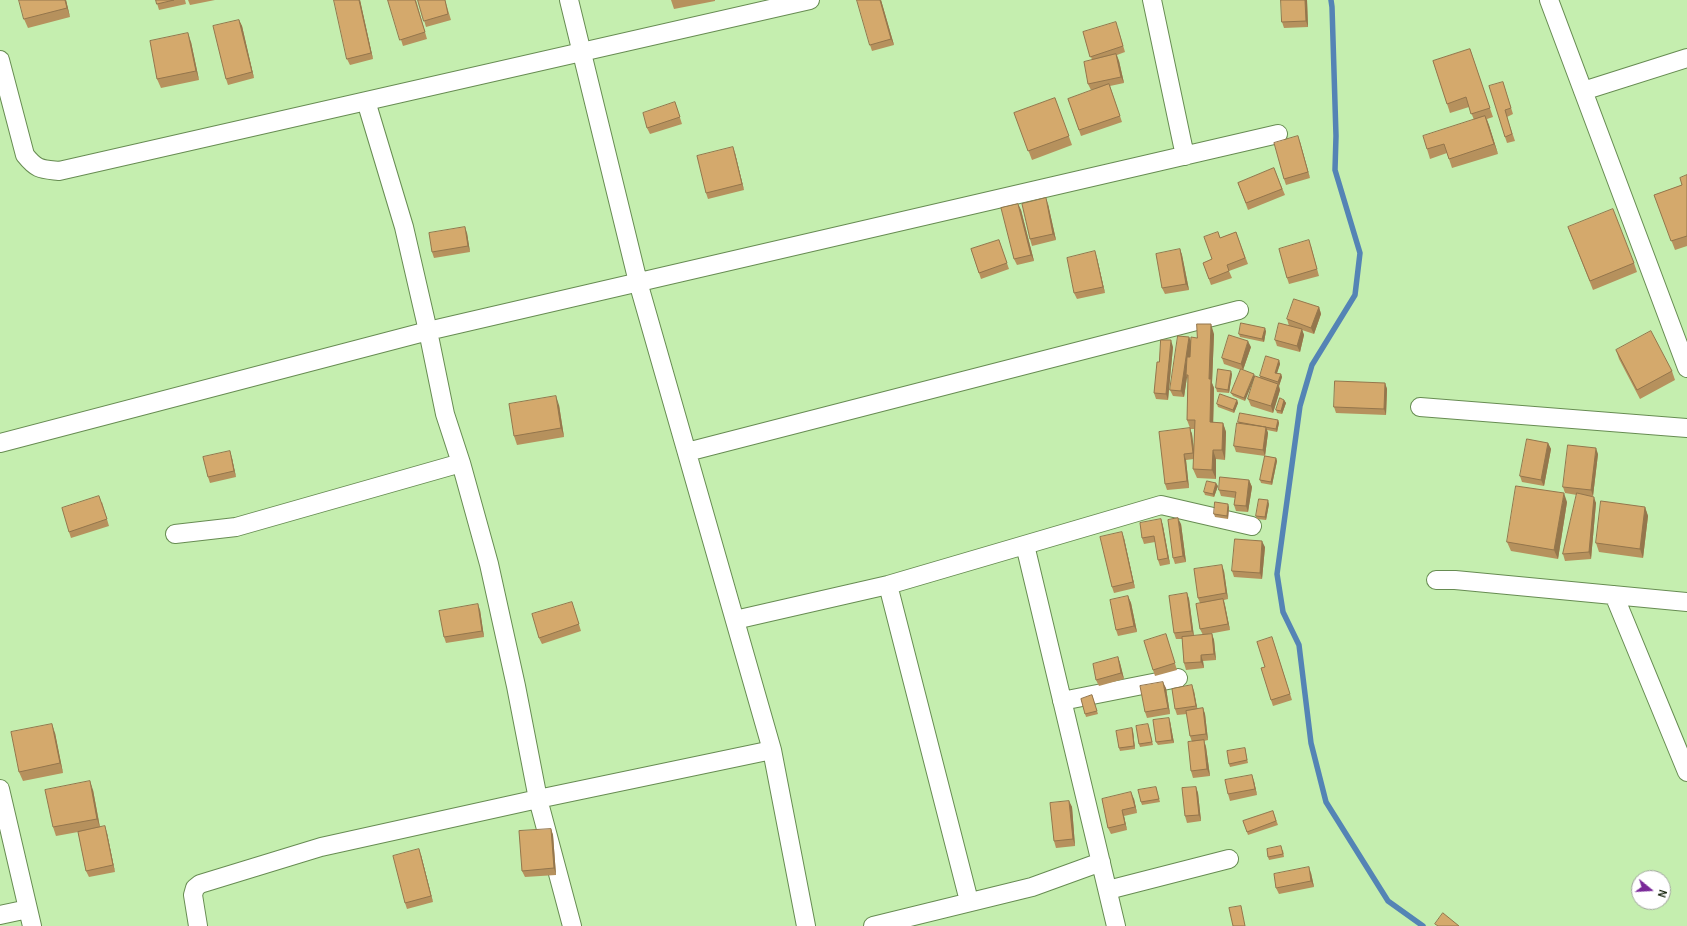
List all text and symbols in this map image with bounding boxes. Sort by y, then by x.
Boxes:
north arrow [1631,870,1671,910]
text: N [1655,888,1669,899]

